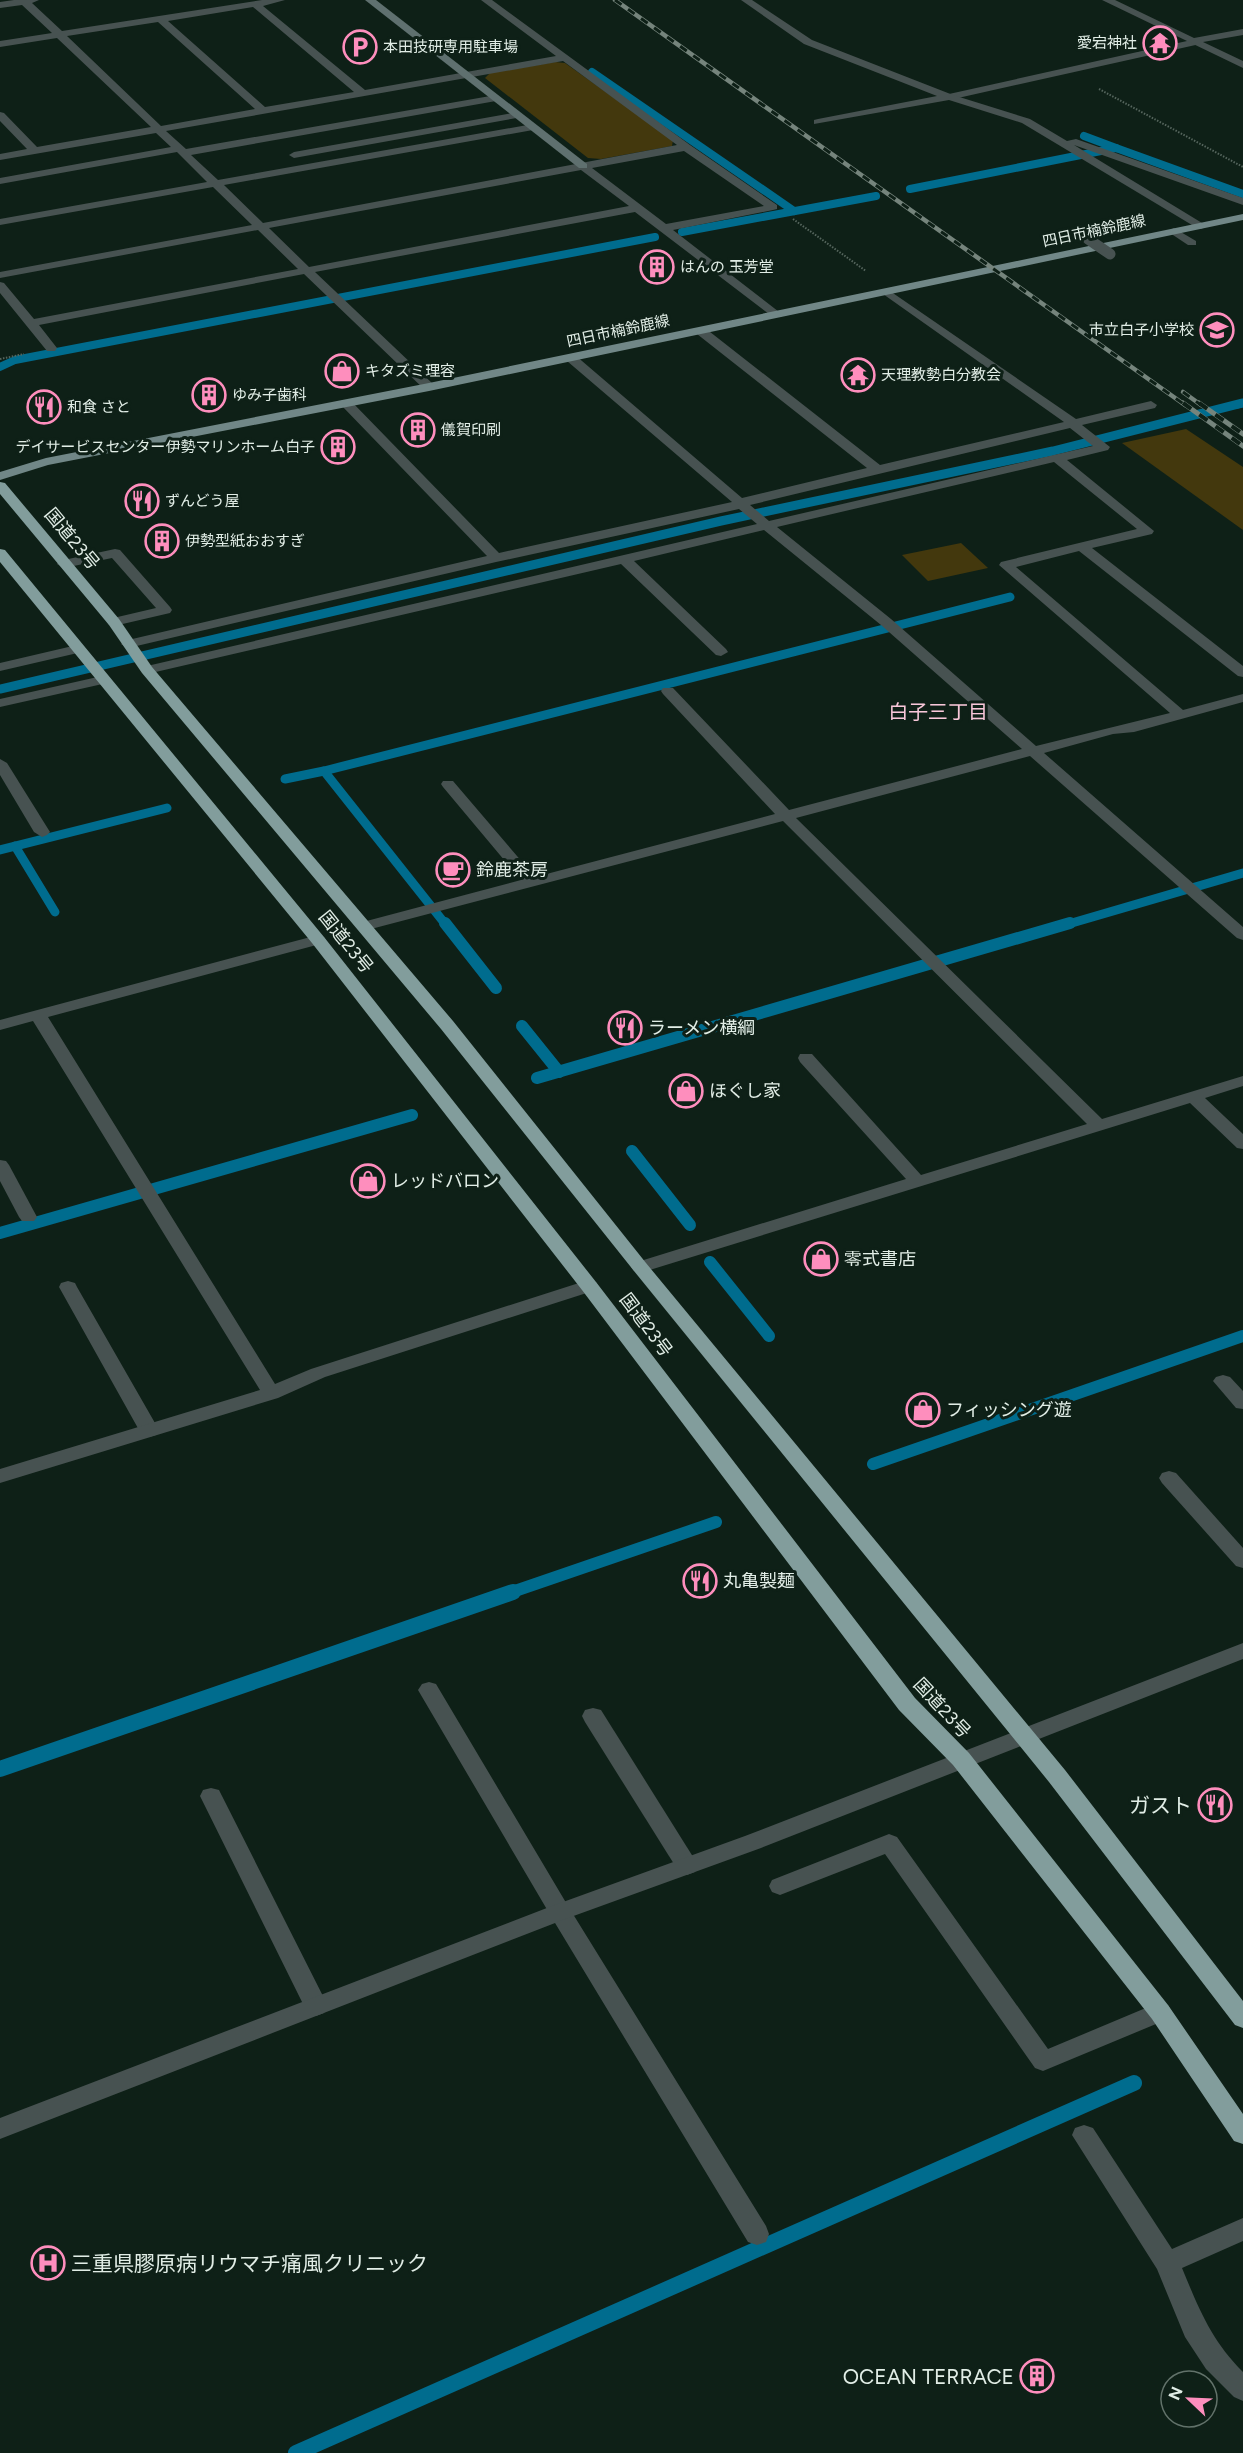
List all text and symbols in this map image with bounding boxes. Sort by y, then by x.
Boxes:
temple icon: 愛宕神社 [1142,25,1178,61]
parking icon: 本田技研専用駐車場 [342,29,378,65]
place label: 愛宕神社 [1077,34,1137,52]
place label: 本田技研専用駐車場 [383,38,518,56]
street label: 四日市楠鈴鹿線 [1041,211,1147,251]
building icon: はんの 玉芳堂 [639,249,675,285]
place label: はんの 玉芳堂 [680,258,774,276]
street label: 四日市楠鈴鹿線 [565,311,671,351]
school or university icon: 市立白子小学校 [1199,312,1235,348]
place label: 市立白子小学校 [1089,321,1194,339]
shop icon: キタズミ理容 [324,353,360,389]
temple icon: 天理教勢白分教会 [840,357,876,393]
place label: キタズミ理容 [365,362,455,380]
place label: 天理教勢白分教会 [881,366,1001,384]
building icon: ゆみ子歯科 [191,377,227,413]
place label: ゆみ子歯科 [232,386,307,404]
restaurant icon: 和食 さと [26,389,62,425]
place label: 和食 さと [67,398,131,416]
building icon: 儀賀印刷 [400,412,436,448]
place label: 儀賀印刷 [441,421,501,439]
building icon: デイサービスセンター伊勢マリンホーム白子 [320,429,356,465]
place label: デイサービスセンター伊勢マリンホーム白子 [15,438,315,456]
restaurant icon: ずんどう屋 [124,483,160,519]
place label: ずんどう屋 [165,492,240,510]
street label: 国道23号 [40,504,104,574]
building icon: 伊勢型紙おおすぎ [144,523,180,559]
place label: 伊勢型紙おおすぎ [185,532,305,550]
district label: 白子三丁目 [888,700,988,724]
cafe icon: 鈴鹿茶房 [435,852,471,888]
place label: 鈴鹿茶房 [476,859,548,881]
street label: 国道23号 [314,906,378,978]
restaurant icon: ラーメン横綱 [607,1010,643,1046]
place label: ラーメン横綱 [648,1017,755,1039]
shop icon: ほぐし家 [668,1073,704,1109]
place label: ほぐし家 [709,1080,781,1102]
shop icon: レッドバロン [350,1163,386,1199]
place label: レッドバロン [391,1170,499,1192]
shop icon: 零式書店 [803,1241,839,1277]
place label: 零式書店 [844,1248,916,1270]
street label: 国道23号 [615,1289,677,1361]
shop icon: フィッシング遊 [905,1392,941,1428]
place label: フィッシング遊 [946,1399,1072,1421]
restaurant icon: 丸亀製麺 [682,1563,718,1599]
place label: 丸亀製麺 [723,1570,795,1592]
street label: 国道23号 [909,1673,975,1743]
restaurant icon: ガスト [1197,1787,1233,1823]
place label: ガスト [1129,1793,1192,1818]
hospital icon: 三重県膠原病リウマチ痛風クリニック [30,2245,66,2281]
place label: 三重県膠原病リウマチ痛風クリニック [71,2251,428,2276]
building icon: OCEAN TERRACE [1019,2358,1055,2394]
place label: OCEAN TERRACE [843,2364,1014,2389]
north arrow [1159,2369,1219,2429]
text: N [1164,2384,1187,2403]

